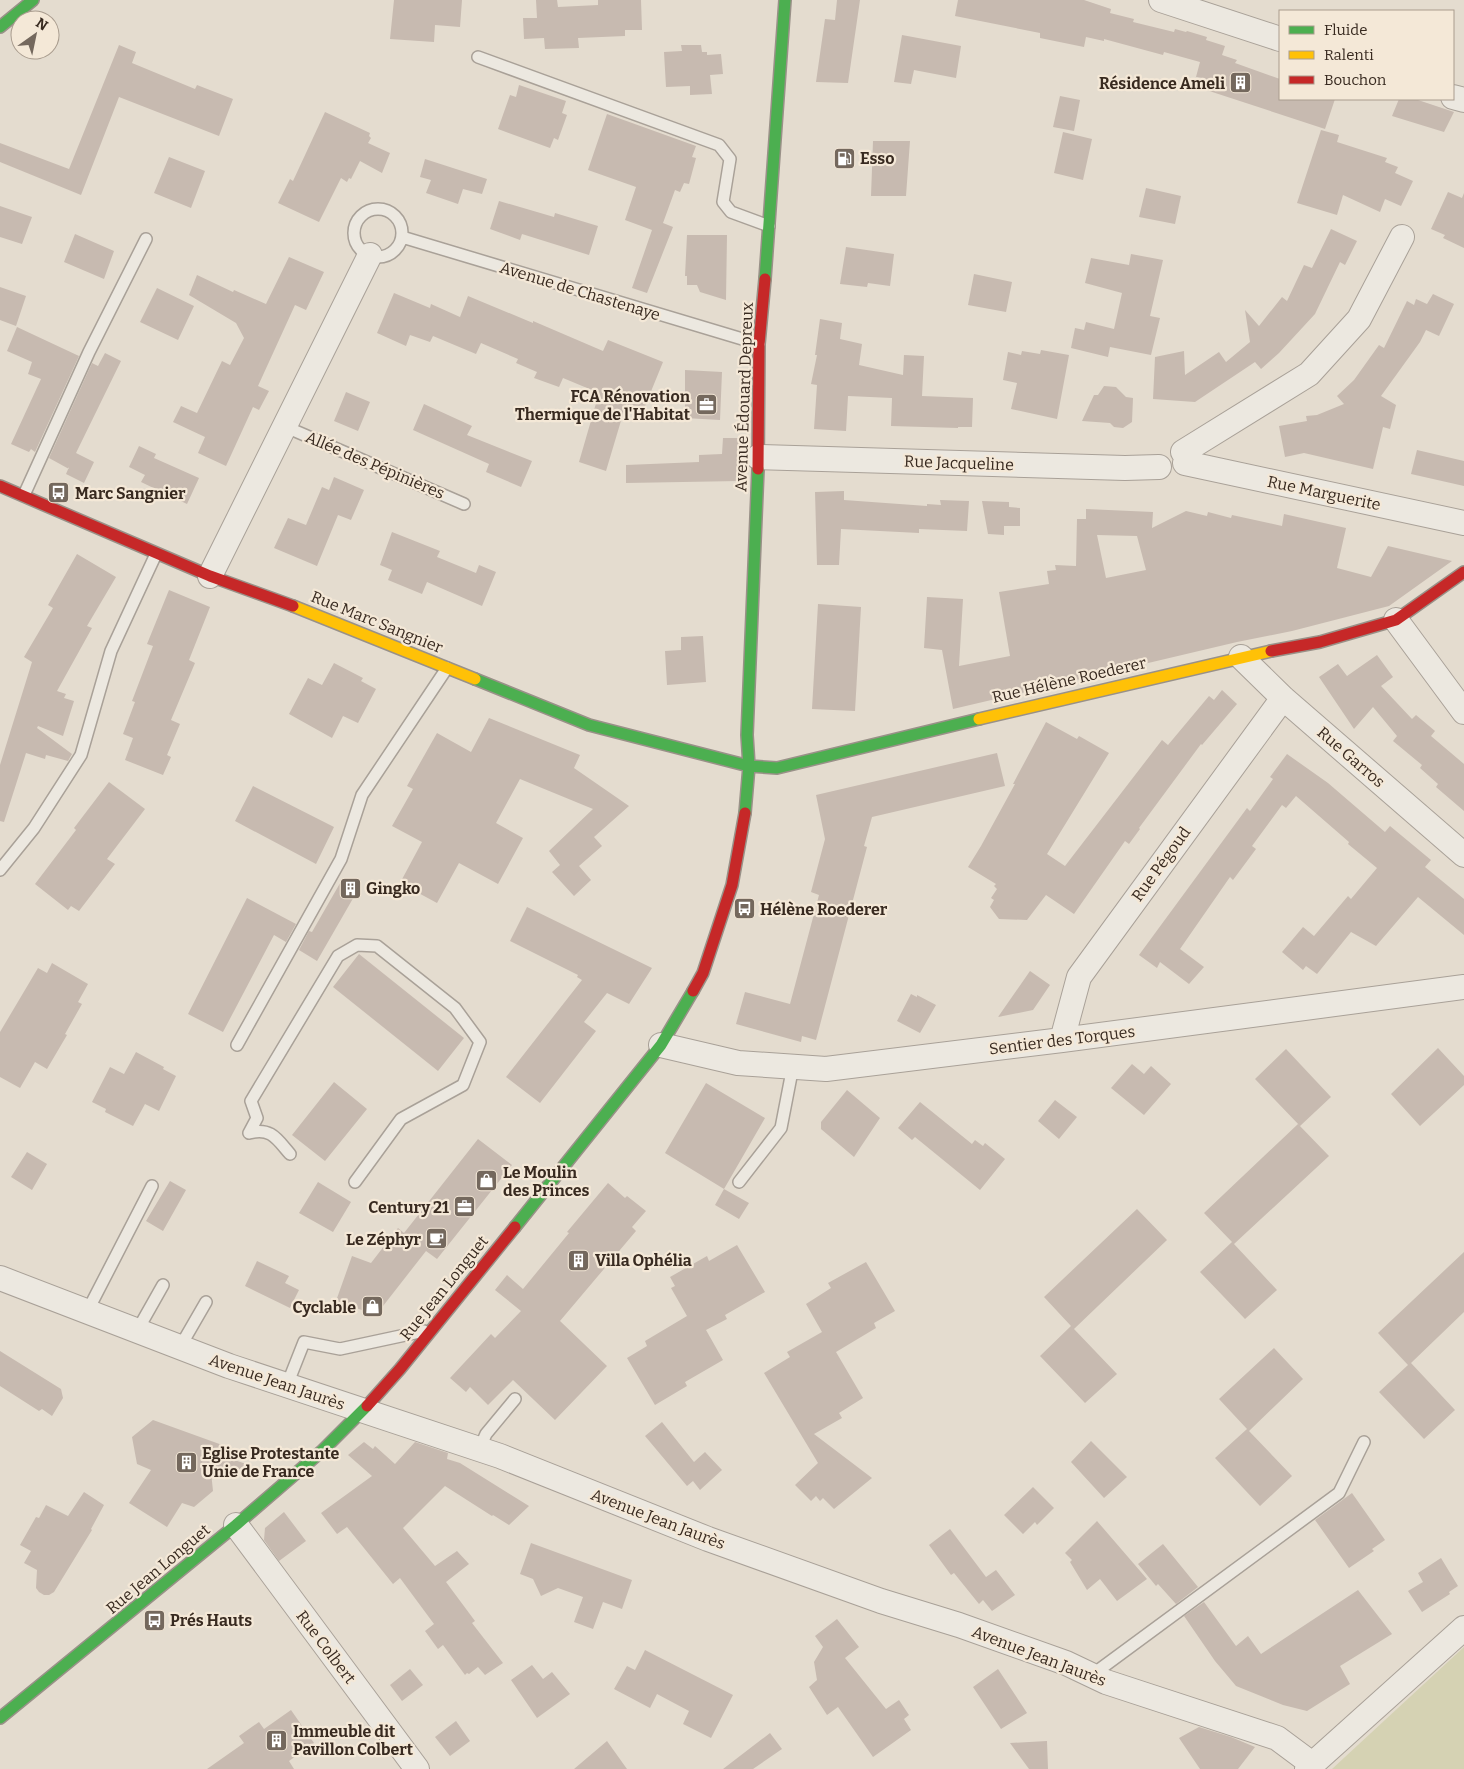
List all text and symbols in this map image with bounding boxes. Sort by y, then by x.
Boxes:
north arrow [10,10,60,60]
legend [1279,10,1454,100]
text: N [33,14,51,35]
text: Fluide [1324,21,1367,39]
text: Ralenti [1324,46,1374,64]
building icon: Résidence Ameli [1229,71,1253,95]
text: Bouchon [1324,71,1387,89]
place label: Résidence Ameli [1099,74,1225,93]
fuel station icon: Esso [832,146,856,170]
place label: Esso [860,149,895,168]
street label: Avenue de Chastenaye [498,258,662,324]
street label: Avenue Édouard Depreux [730,302,757,492]
place label: FCA Rénovation Thermique de l'Habitat [515,387,691,424]
office icon: FCA Rénovation Thermique de l'Habitat [694,393,718,417]
street label: Allée des Pépinières [303,427,447,503]
street label: Rue Jacqueline [904,452,1014,474]
street label: Rue Marguerite [1266,472,1382,514]
bus stop icon: Marc Sangnier [47,481,71,505]
place label: Marc Sangnier [75,484,186,503]
street label: Rue Marc Sangnier [308,587,446,657]
street label: Rue Hélène Roederer [990,653,1148,707]
street label: Rue Garros [1313,723,1389,791]
street label: Rue Pégoud [1128,823,1195,905]
building icon: Gingko [338,876,362,900]
place label: Gingko [366,879,420,898]
bus stop icon: Hélène Roederer [732,897,756,921]
place label: Hélène Roederer [760,900,888,919]
street label: Sentier des Torques [988,1022,1136,1058]
place label: Le Moulin des Princes [503,1163,589,1200]
shop icon: Le Moulin des Princes [475,1169,499,1193]
office icon: Century 21 [453,1195,477,1219]
place label: Century 21 [368,1198,449,1217]
cafe icon: Le Zéphyr [425,1227,449,1251]
place label: Le Zéphyr [346,1230,421,1249]
street label: Rue Jean Longuet [396,1232,492,1344]
building icon: Villa Ophélia [567,1248,591,1272]
place label: Villa Ophélia [595,1251,692,1270]
shop icon: Cyclable [360,1295,384,1319]
place label: Cyclable [292,1298,356,1317]
street label: Avenue Jean Jaurès [207,1350,347,1414]
place label: Eglise Protestante Unie de France [202,1444,340,1481]
building icon: Eglise Protestante Unie de France [174,1450,198,1474]
street label: Avenue Jean Jaurès [588,1485,728,1553]
street label: Rue Jean Longuet [102,1520,214,1618]
street label: Rue Colbert [292,1607,360,1688]
bus stop icon: Prés Hauts [142,1608,166,1632]
place label: Prés Hauts [170,1611,252,1630]
street label: Avenue Jean Jaurès [969,1622,1109,1690]
place label: Immeuble dit Pavillon Colbert [293,1722,414,1759]
building icon: Immeuble dit Pavillon Colbert [265,1728,289,1752]

